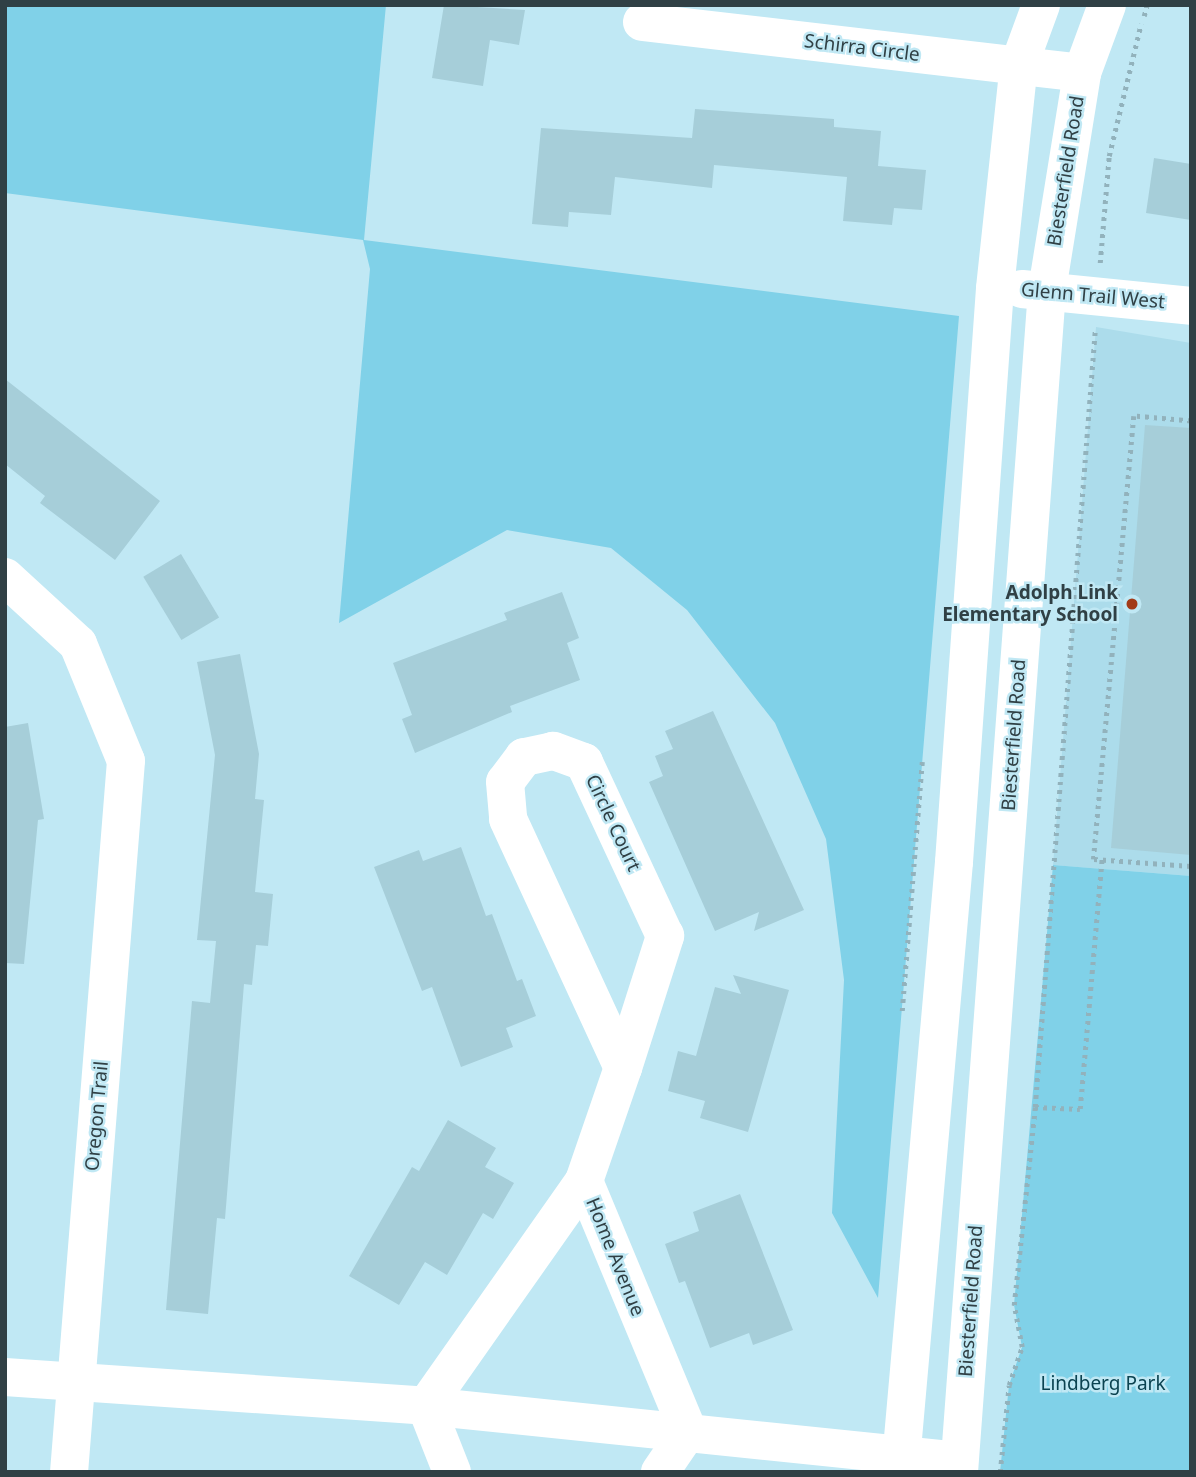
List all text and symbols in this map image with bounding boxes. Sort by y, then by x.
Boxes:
street label: Schirra Circle [803,30,921,66]
street label: Biesterfield Road [1043,94,1089,248]
street label: Glenn Trail West [1020,278,1166,314]
place label: Adolph Link Elementary School [942,582,1118,626]
marker: Adolph Link Elementary School [1124,596,1140,612]
street label: Biesterfield Road [997,658,1031,812]
street label: Circle Court [581,771,645,875]
street label: Oregon Trail [81,1060,113,1172]
street label: Home Avenue [581,1194,649,1320]
street label: Biesterfield Road [954,1224,988,1378]
park label: Lindberg Park [1040,1373,1166,1395]

